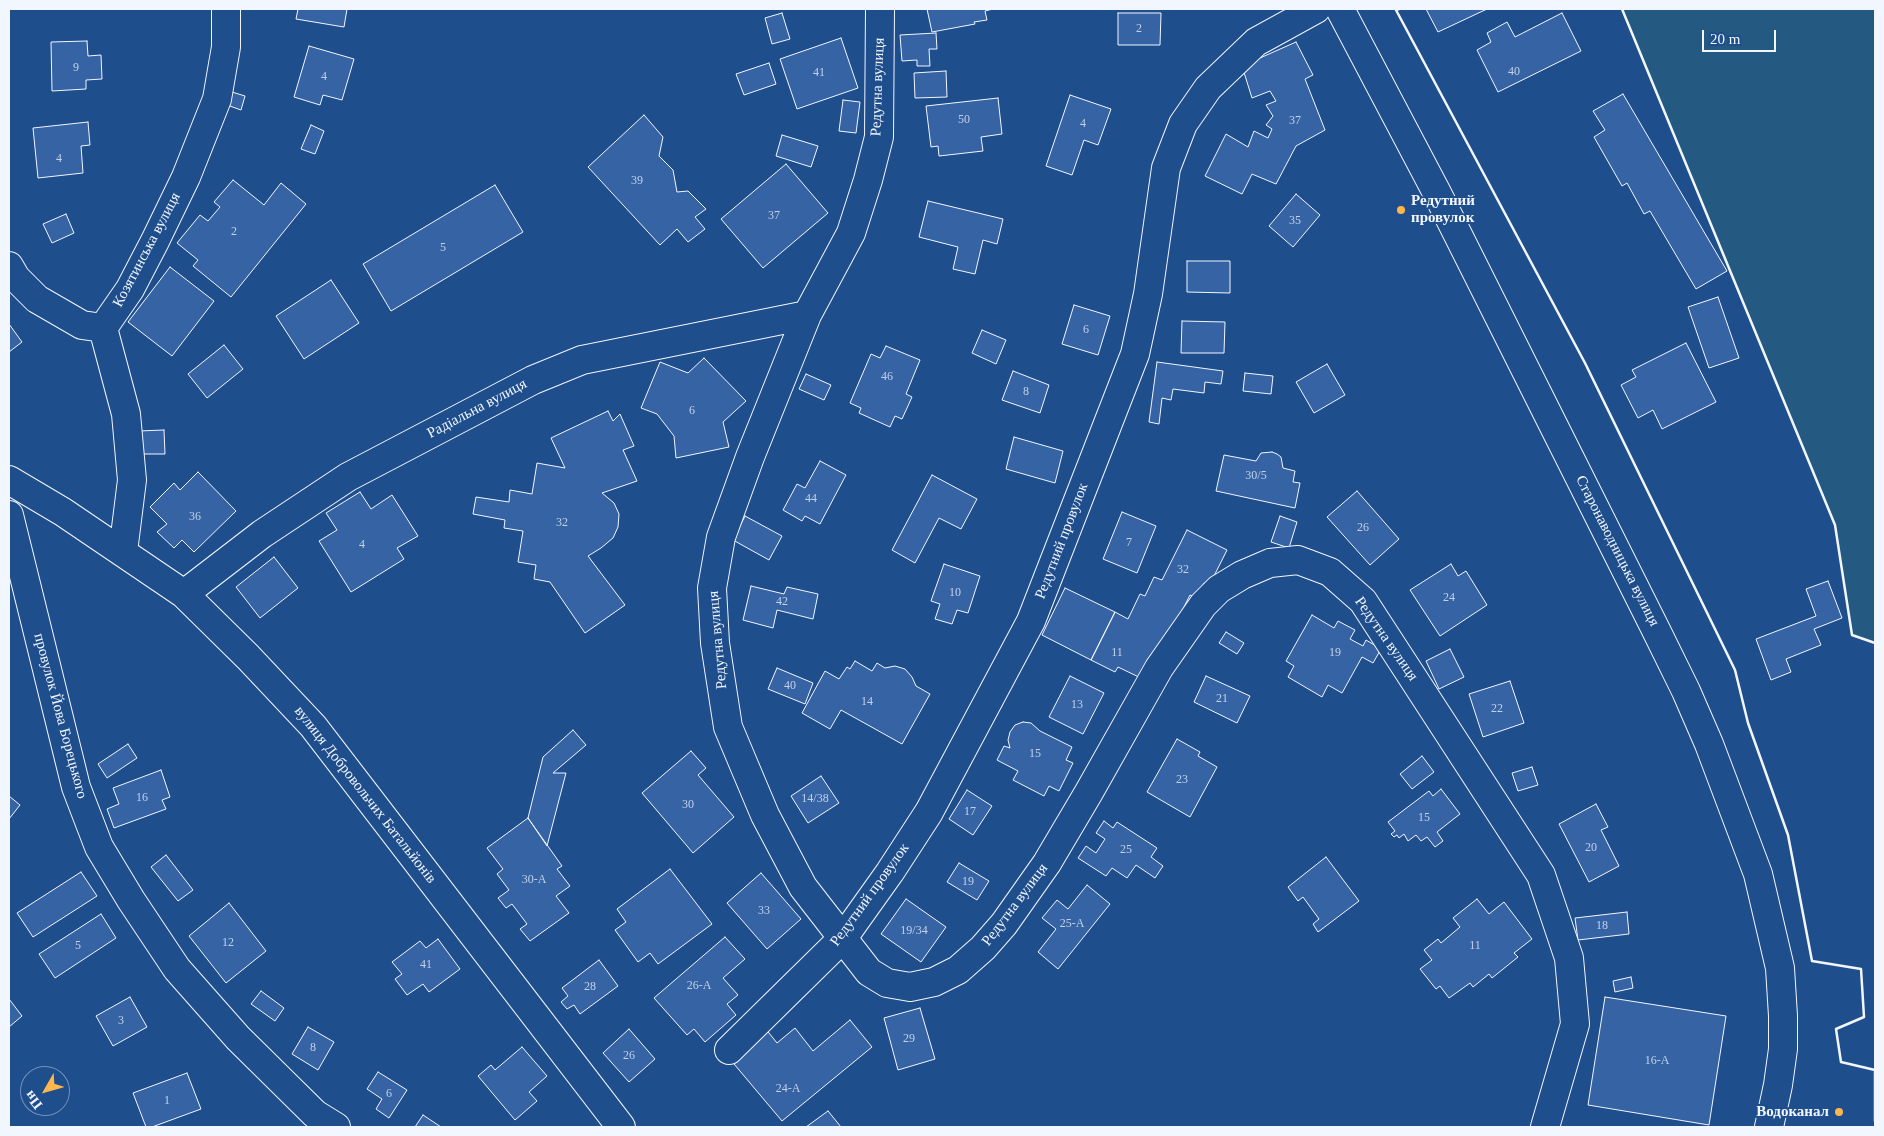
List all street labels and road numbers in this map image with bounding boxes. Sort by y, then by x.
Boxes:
street label: Редутна вулиця [867,37,889,137]
street label: Козятинська вулиця [109,190,185,310]
street label: Радіальна вулиця [424,375,530,443]
street label: Старонаводницька вулиця [1571,473,1663,629]
street label: Редутний провулок [1032,480,1092,602]
street label: Редутна вулиця [705,590,731,690]
street label: Редутна вулиця [1350,593,1422,685]
street label: провулок Йова Борецького [29,631,91,801]
street label: вулиця Добровольчих Батальйонів [290,703,440,887]
street label: Редутний провулок [827,840,913,950]
street label: Редутна вулиця [978,860,1052,950]

